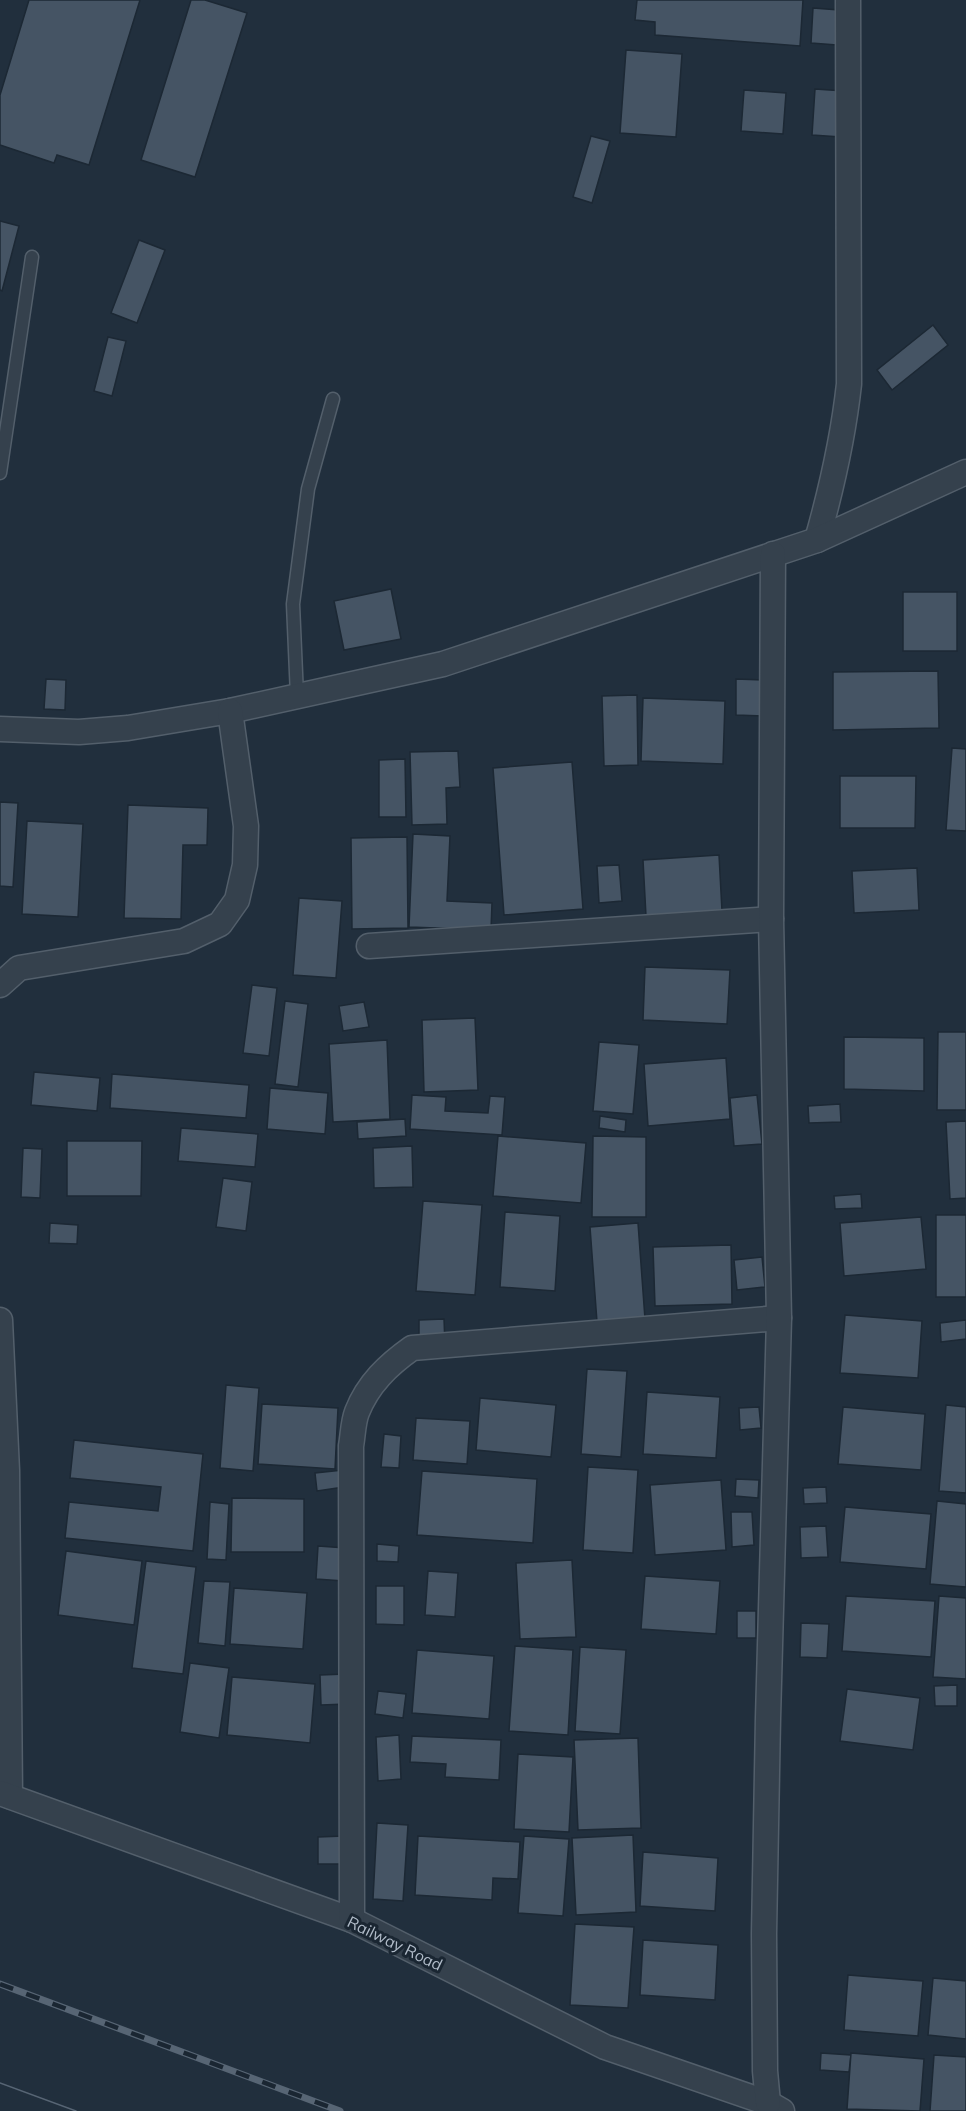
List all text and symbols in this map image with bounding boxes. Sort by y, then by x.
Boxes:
street label: Railway Road [344,1911,446,1975]

